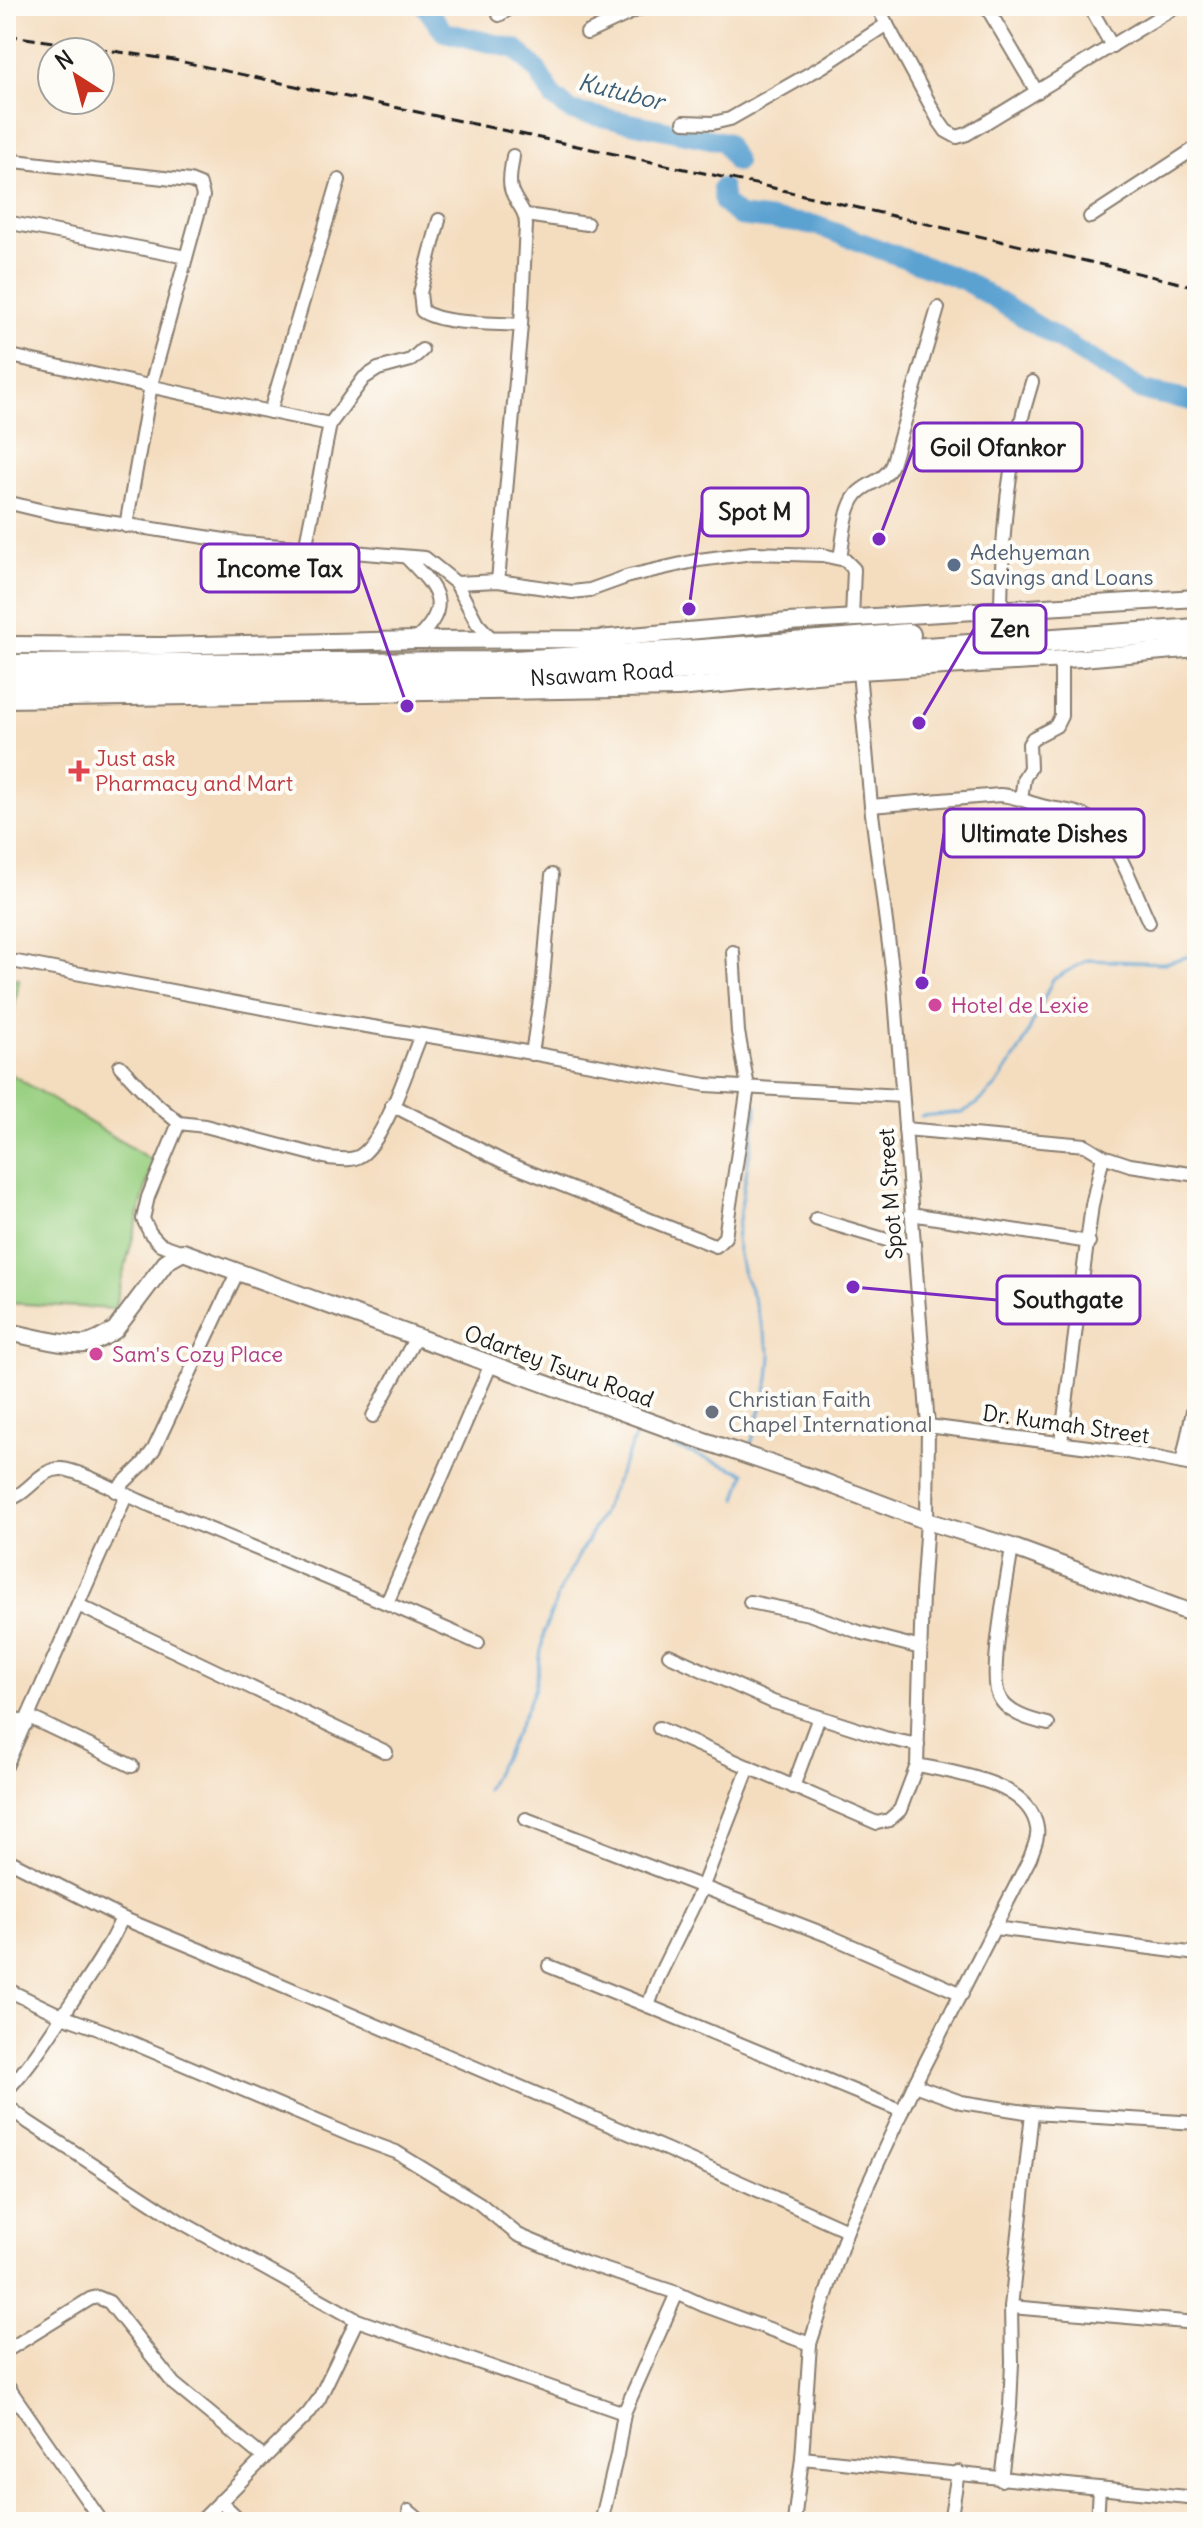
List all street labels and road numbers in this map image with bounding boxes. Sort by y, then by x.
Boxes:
street label: Nsawam Road [529,655,675,692]
street label: Spot M Street [871,1127,909,1261]
street label: Odartey Tsuru Road [460,1319,658,1413]
street label: Dr. Kumah Street [981,1398,1151,1450]

